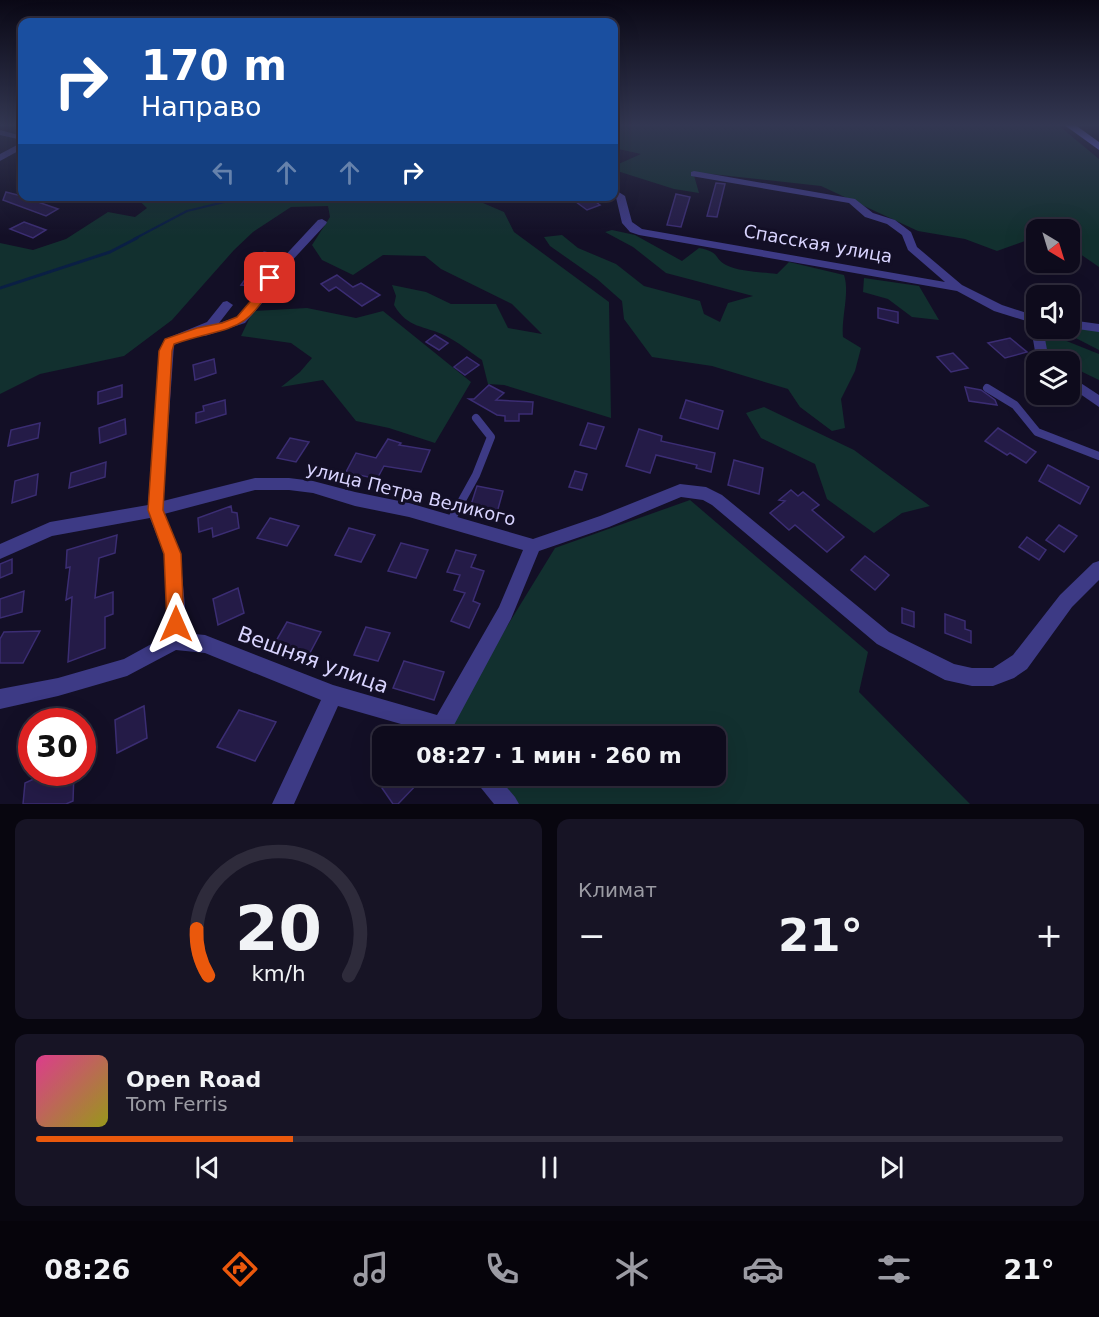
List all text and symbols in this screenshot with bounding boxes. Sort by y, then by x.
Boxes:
text: 170 m [141,41,287,90]
icon: right [42,42,120,120]
text: Направо [141,91,262,122]
icon: left [207,156,240,189]
icon: ahead [270,156,303,189]
icon: ahead [333,156,366,189]
icon: right [396,156,429,189]
north arrow [1026,219,1080,273]
map controls [1026,219,1080,405]
street label: Спасская улица [742,220,894,267]
pin [244,252,295,303]
icon: arrive [253,261,286,294]
button: sound [1026,285,1080,339]
button: layers [1026,351,1080,405]
street label: улица Петра Великого [304,457,518,530]
position arrow [144,592,208,656]
street label: Вешняя улица [234,622,392,698]
speed limit sign: 30 [18,708,96,786]
text: 08:27 · 1 мин · 260 m [416,743,682,768]
text: Климат [578,878,657,902]
text: 20 [235,892,322,965]
text: 21° [778,909,863,962]
text: − [578,916,606,955]
text: + [1035,916,1063,955]
text: km/h [251,961,306,986]
text: Open Road [126,1067,261,1092]
text: Tom Ferris [126,1092,228,1116]
icon: previous [191,1151,224,1184]
icon: pause [533,1151,566,1184]
icon: next [875,1151,908,1184]
icon: directions [219,1248,261,1290]
icon: music [350,1248,392,1290]
icon: phone [481,1248,523,1290]
icon: climate [611,1248,653,1290]
icon: car [742,1248,784,1290]
icon: filters [873,1248,915,1290]
text: 08:26 [44,1254,130,1285]
text: 21° [1003,1254,1055,1285]

